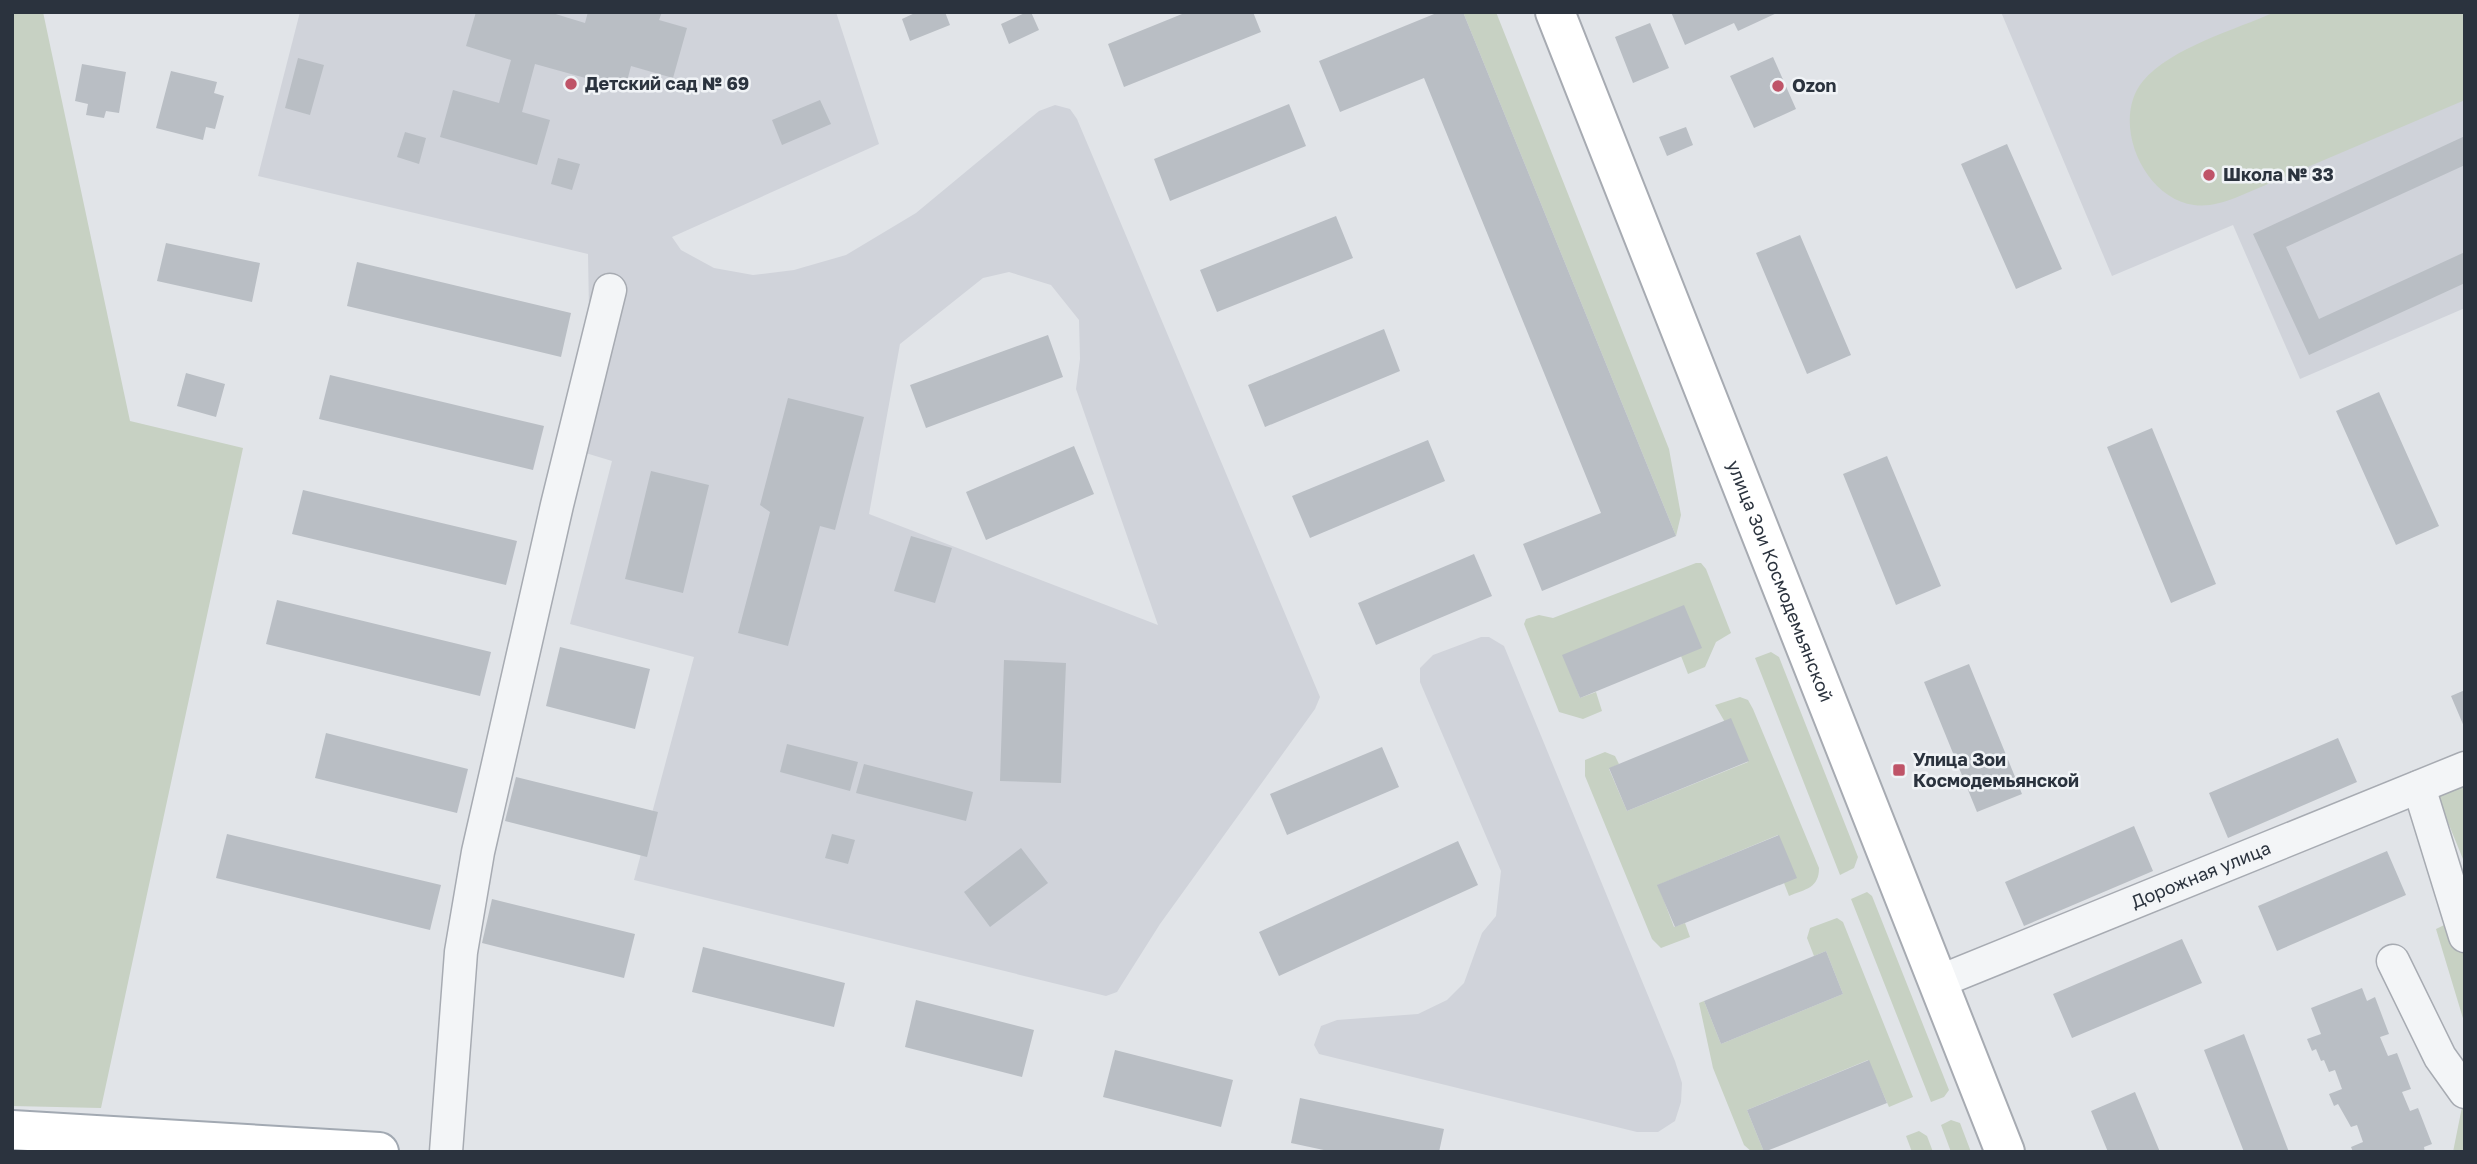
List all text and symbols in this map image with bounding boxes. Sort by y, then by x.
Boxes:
place label: Детский сад № 69 [585,72,749,94]
place label: Ozon [1792,74,1837,96]
marker: Детский сад № 69 [563,76,579,92]
marker: Ozon [1770,78,1786,94]
place label: Школа № 33 [2223,163,2334,185]
marker: Школа № 33 [2201,167,2217,183]
street label: улица Зои Космодемьянской [1723,457,1838,705]
place label: Улица Зои Космодемьянской [1913,748,2079,791]
marker: Улица Зои Космодемьянской [1891,762,1907,778]
street label: Дорожная улица [2128,836,2274,912]

